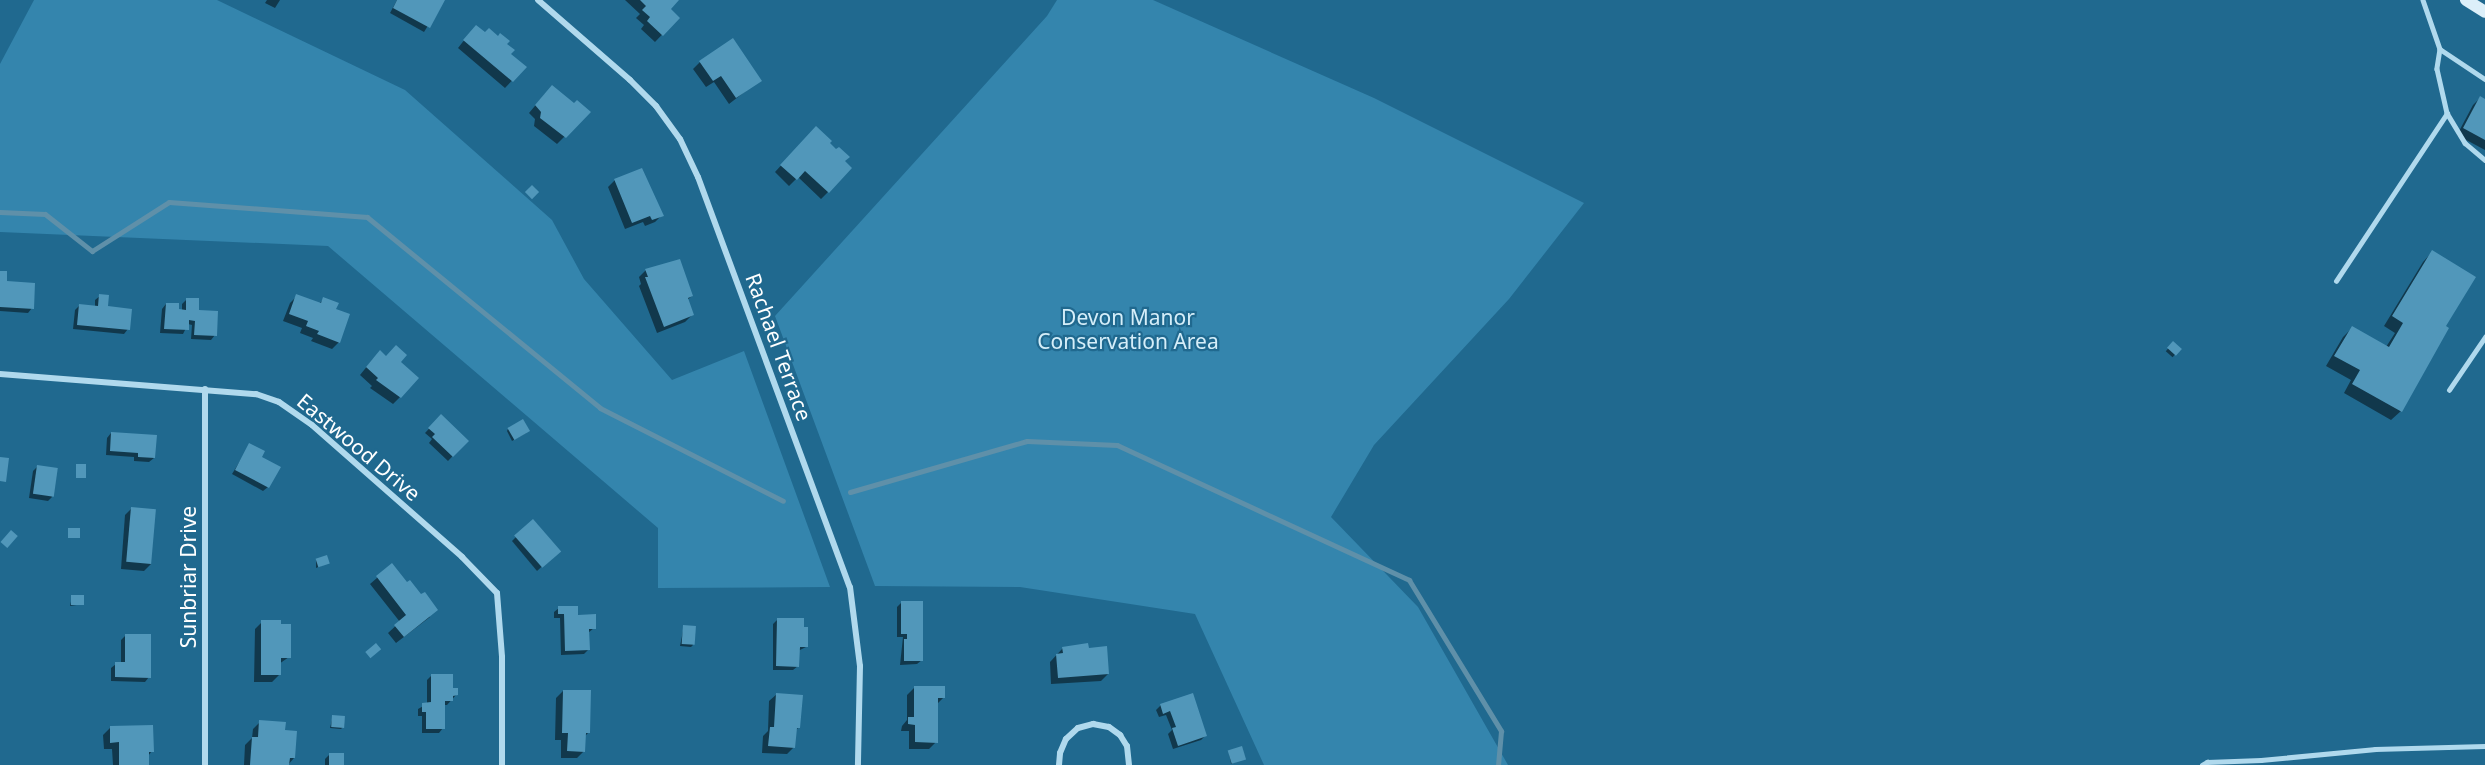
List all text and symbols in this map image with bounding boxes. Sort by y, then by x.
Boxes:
street label: Rachael Terrace [741,270,817,424]
park label: Devon Manor Conservation Area [1037,304,1219,354]
street label: Eastwood Drive [292,388,426,506]
street label: Sunbriar Drive [175,506,201,648]

